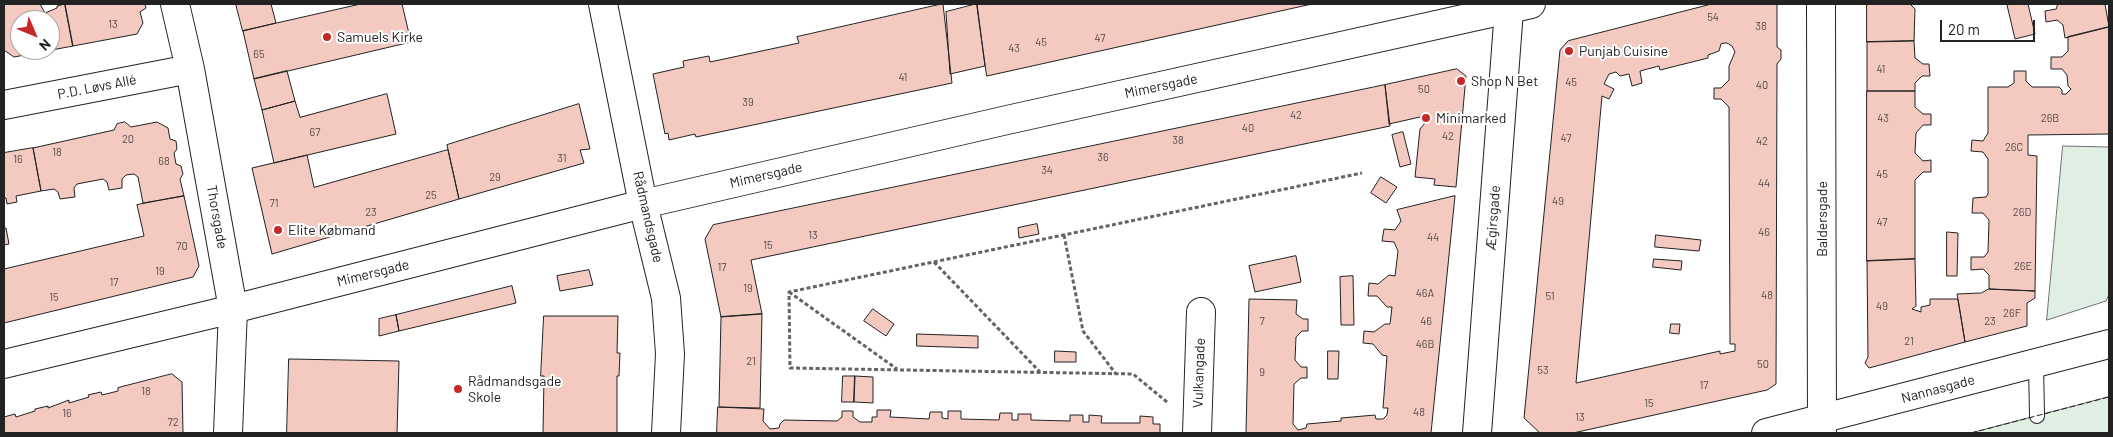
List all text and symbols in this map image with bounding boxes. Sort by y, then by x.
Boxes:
north arrow [10,10,60,60]
house number: 54 [1707,10,1719,24]
scale bar [1943,10,2038,42]
house number: 13 [108,17,118,31]
house number: 38 [1755,19,1767,33]
text: 20 m [1948,20,1980,38]
place label: Samuels Kirke [337,29,423,45]
marker: Samuels Kirke [321,31,333,43]
house number: 47 [1095,31,1105,45]
house number: 45 [1035,35,1047,49]
text: N [36,36,55,55]
house number: 43 [1008,41,1020,55]
place label: Punjab Cuisine [1579,43,1668,59]
marker: Punjab Cuisine [1563,45,1575,57]
house number: 65 [253,47,265,61]
house number: 41 [1877,62,1885,76]
house number: 41 [899,70,907,84]
street label: Mimersgade [1123,70,1199,102]
street label: P.D. Løvs Allé [56,71,138,103]
place label: Shop N Bet [1471,73,1538,89]
marker: Shop N Bet [1455,75,1467,87]
house number: 45 [1565,75,1577,89]
house number: 40 [1756,78,1768,92]
house number: 50 [1418,82,1430,96]
house number: 39 [742,95,754,109]
house number: 42 [1290,108,1302,122]
place label: Minimarked [1436,110,1506,126]
house number: 43 [1877,111,1889,125]
house number: 26B [2041,111,2059,125]
marker: Minimarked [1420,112,1432,124]
house number: 40 [1242,121,1254,135]
house number: 67 [310,125,320,139]
house number: 42 [1442,129,1454,143]
house number: 47 [1561,131,1571,145]
house number: 20 [122,132,134,146]
house number: 38 [1172,133,1184,147]
house number: 42 [1756,134,1768,148]
house number: 26C [2005,140,2023,154]
house number: 18 [52,145,62,159]
house number: 36 [1097,150,1109,164]
house number: 31 [557,151,567,165]
house number: 16 [13,152,23,166]
house number: 68 [158,154,170,168]
street label: Mimersgade [728,158,804,192]
house number: 34 [1041,163,1053,177]
house number: 45 [1876,167,1888,181]
house number: 29 [489,170,501,184]
street label: Rådmandsgade [629,170,667,264]
house number: 44 [1758,176,1770,190]
street label: Baldersgade [1814,181,1830,257]
street label: Thorsgade [203,184,231,250]
street label: Ægirsgade [1482,185,1504,251]
house number: 25 [425,188,437,202]
house number: 49 [1552,194,1564,208]
house number: 71 [269,196,279,210]
house number: 23 [365,205,377,219]
house number: 26D [2013,205,2031,219]
house number: 47 [1877,215,1887,229]
place label: Elite Købmand [288,222,376,238]
marker: Elite Købmand [272,224,284,236]
house number: 46 [1758,225,1770,239]
house number: 13 [808,228,818,242]
house number: 44 [1427,230,1439,244]
house number: 15 [763,238,773,252]
house number: 70 [176,239,188,253]
street label: Mimersgade [335,256,411,290]
house number: 26E [2014,259,2032,273]
house number: 17 [717,260,727,274]
house number: 19 [155,264,165,278]
house number: 17 [109,275,119,289]
house number: 19 [743,281,753,295]
house number: 46A [1416,286,1434,300]
house number: 48 [1761,288,1773,302]
house number: 51 [1545,289,1555,303]
house number: 15 [49,290,59,304]
house number: 49 [1876,299,1888,313]
house number: 26F [2003,306,2021,320]
house number: 7 [1259,314,1265,328]
house number: 46 [1420,314,1432,328]
house number: 23 [1984,314,1996,328]
house number: 21 [1904,334,1914,348]
house number: 46B [1416,337,1434,351]
street label: Vulkangade [1189,338,1209,408]
house number: 21 [746,354,756,368]
house number: 50 [1757,357,1769,371]
house number: 53 [1537,363,1549,377]
house number: 9 [1259,365,1265,379]
street label: Nannasgade [1899,371,1977,407]
place label: Rådmandsgade Skole [468,373,562,406]
house number: 17 [1699,378,1709,392]
marker: Rådmandsgade Skole [452,383,464,395]
house number: 18 [141,384,151,398]
house number: 15 [1644,396,1654,410]
house number: 48 [1413,405,1425,419]
house number: 16 [62,406,72,420]
house number: 13 [1575,410,1585,424]
house number: 72 [167,415,179,429]

